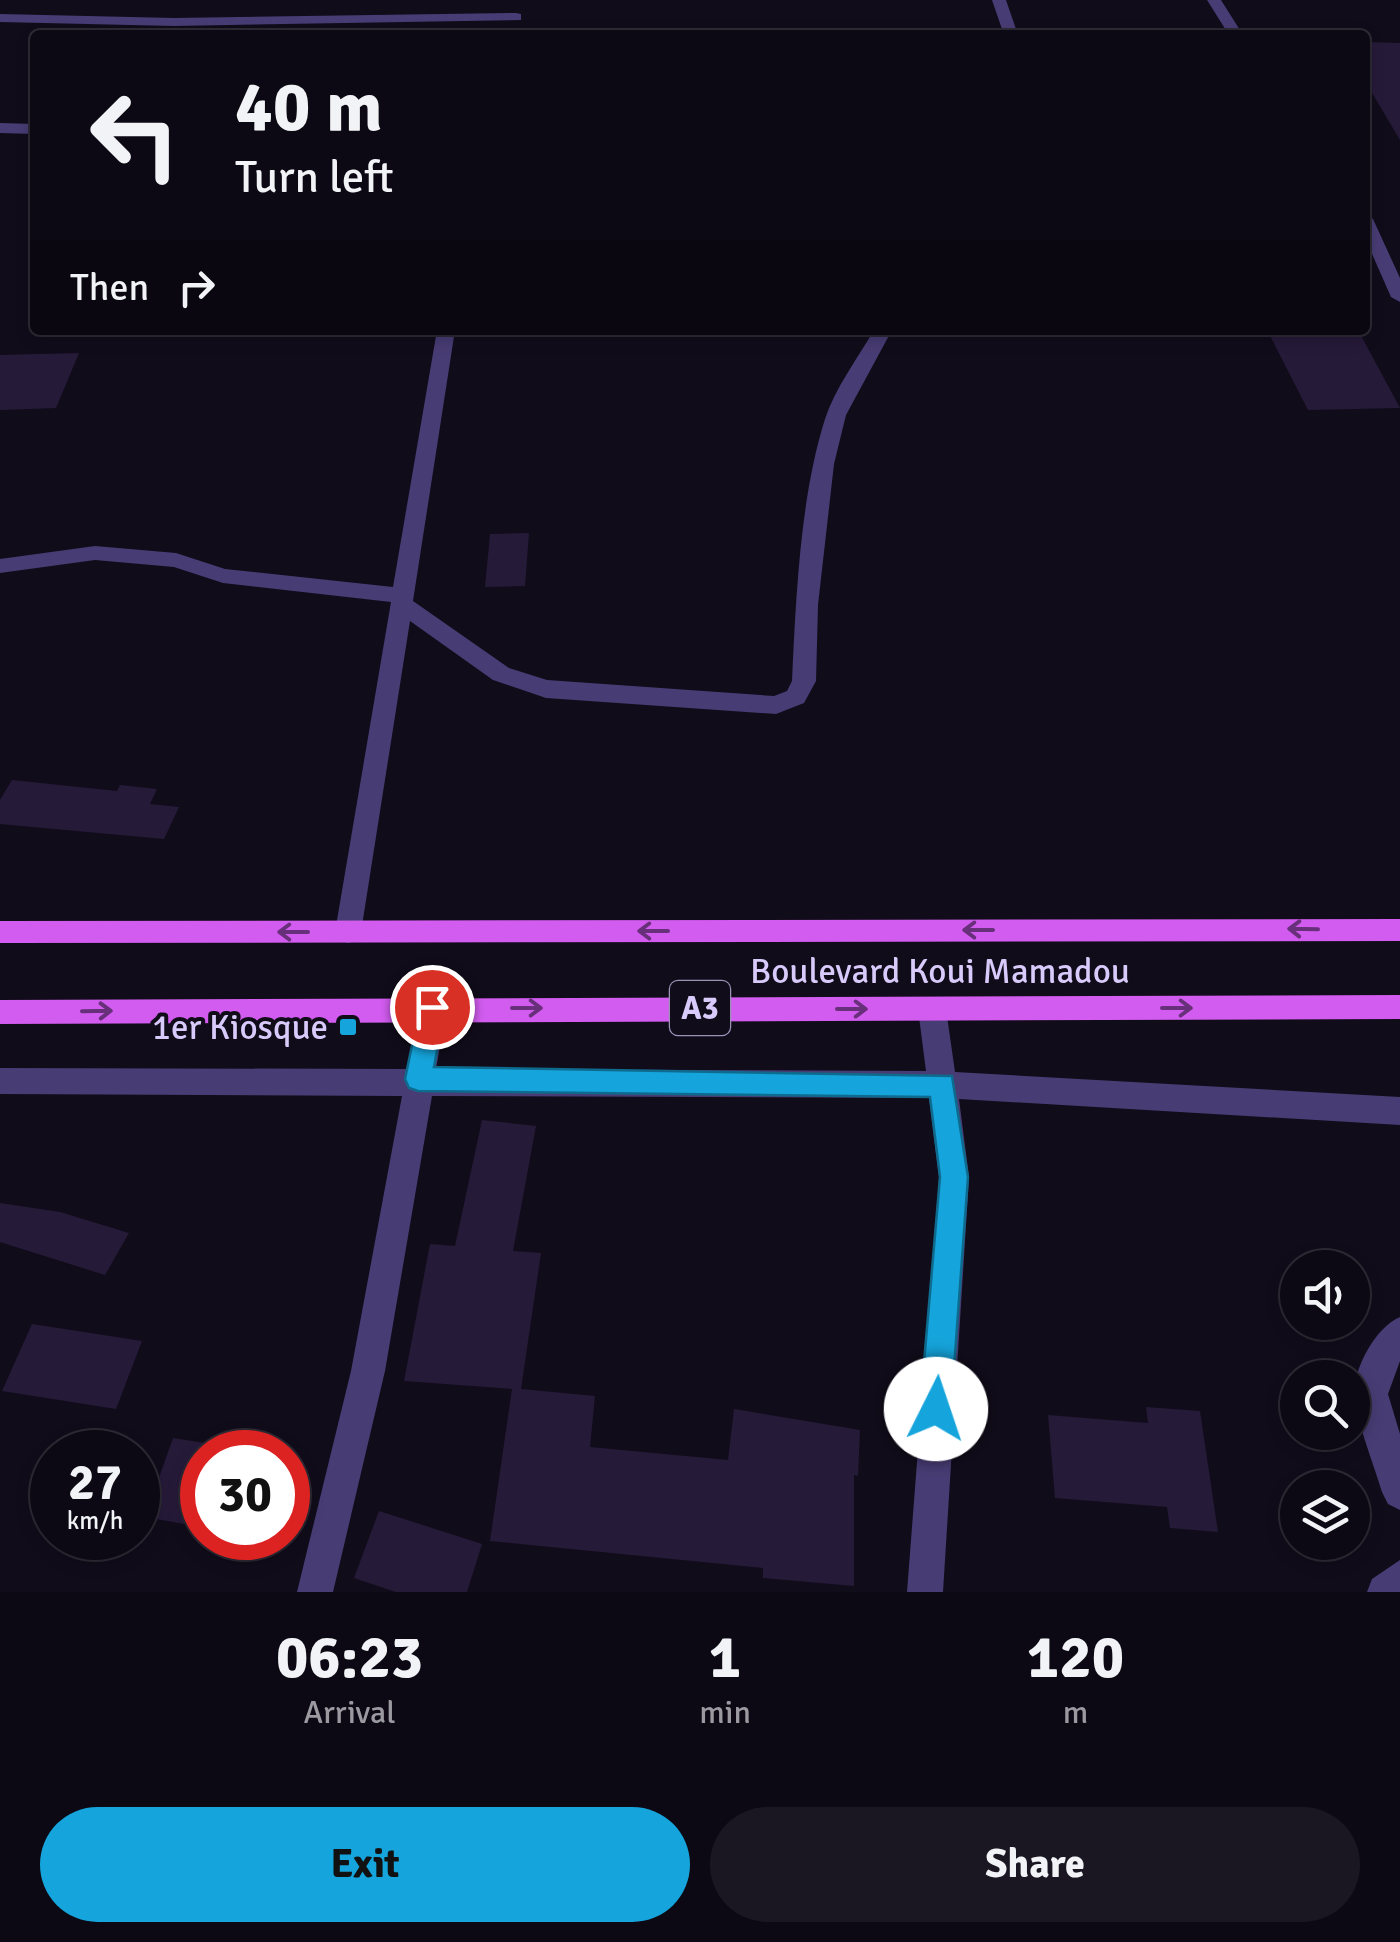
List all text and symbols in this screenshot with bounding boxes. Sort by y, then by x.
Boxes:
text: 40 m [235,64,383,150]
icon: left [70,70,200,200]
text: Turn left [235,150,394,205]
icon: right [169,260,224,315]
text: Then [70,264,149,311]
one-way arrow [962,920,994,940]
one-way arrow [1287,920,1320,938]
one-way arrow [277,922,310,942]
one-way arrow [637,922,670,940]
street label: Boulevard Koui Mamadou [750,950,1130,993]
pin [390,965,475,1050]
icon: arrive [405,980,460,1035]
road number: A3 [670,981,730,1035]
one-way arrow [510,998,543,1018]
one-way arrow [1160,998,1193,1018]
one-way arrow [836,1000,868,1018]
one-way arrow [80,1002,113,1020]
place label: 1er Kiosque [152,1006,328,1049]
marker: 1er Kiosque [337,1016,359,1038]
map controls [1280,1250,1370,1560]
button: sound [1280,1250,1370,1340]
position arrow [884,1357,988,1461]
button: search [1280,1360,1370,1450]
speed limit sign: 30 [180,1430,310,1560]
text: 27 [68,1452,122,1514]
button: layers [1280,1470,1370,1560]
text: km/h [67,1505,123,1536]
text: 06:23 [276,1621,423,1695]
text: 1 [709,1621,741,1695]
text: 120 [1027,1621,1124,1695]
text: Arrival [304,1693,396,1732]
text: min [699,1693,751,1732]
text: m [1063,1693,1088,1732]
button: Exit [40,1807,690,1922]
button: Share [710,1807,1360,1922]

